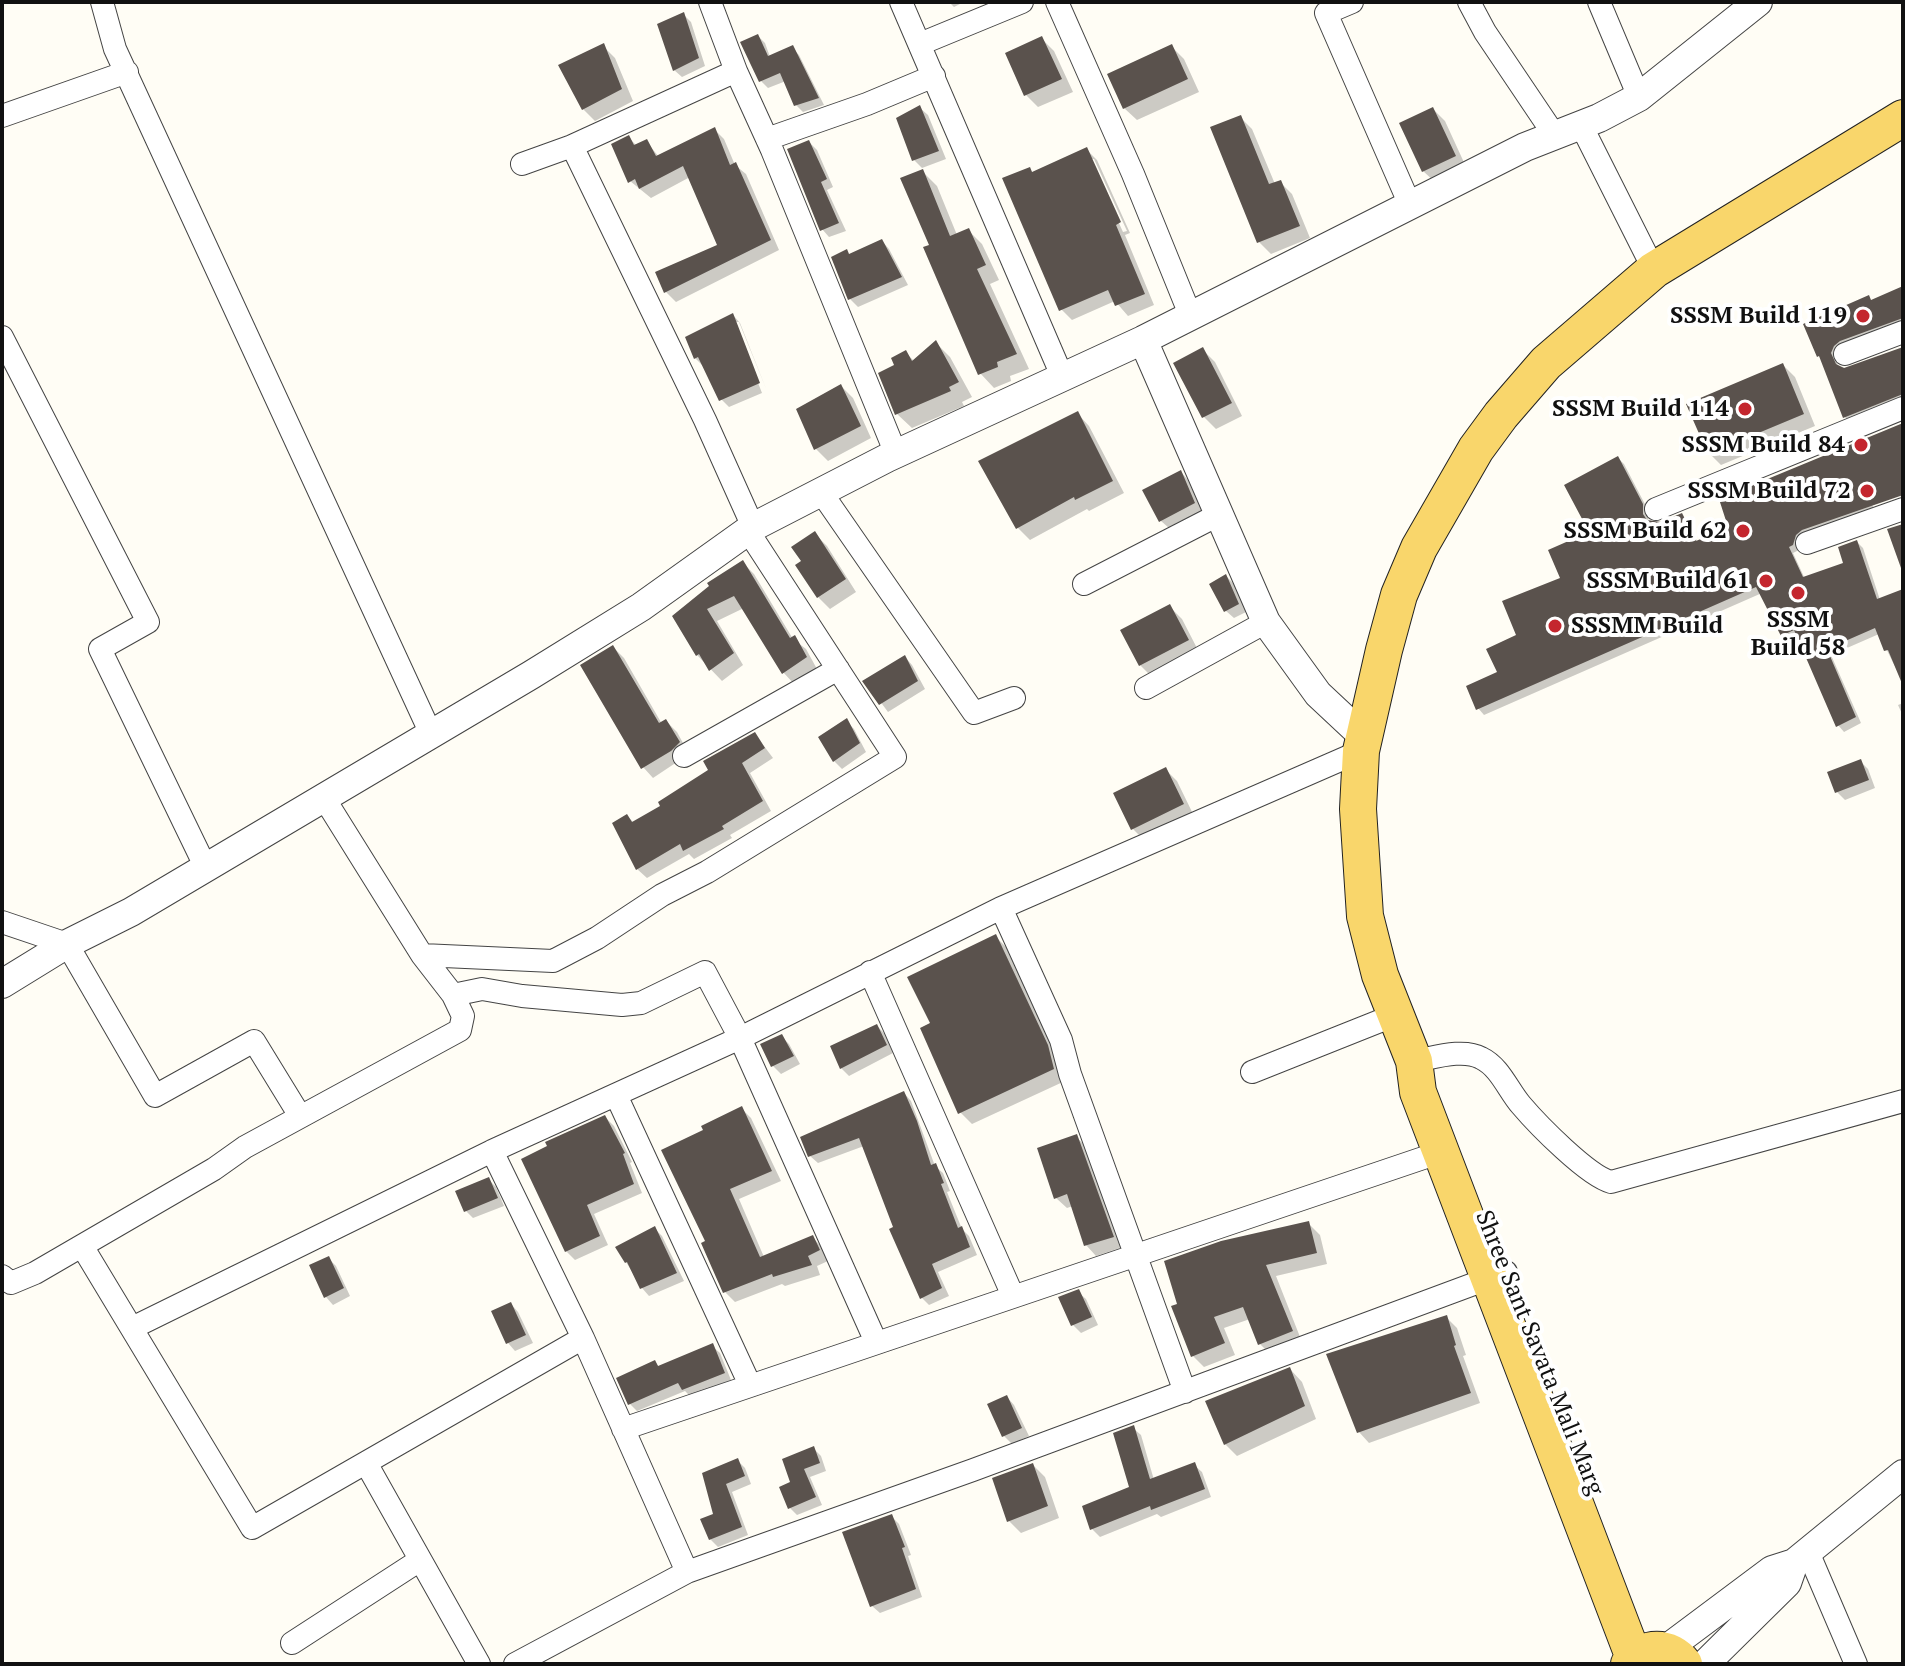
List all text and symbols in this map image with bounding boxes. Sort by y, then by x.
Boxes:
place label: SSSM Build 119 [1670,302,1847,330]
marker: SSSM Build 119 [1854,307,1872,325]
place label: SSSM Build 114 [1552,395,1729,423]
marker: SSSM Build 114 [1736,400,1754,418]
place label: SSSM Build 84 [1682,431,1845,459]
marker: SSSM Build 84 [1852,436,1870,454]
place label: SSSM Build 72 [1688,477,1851,505]
marker: SSSM Build 72 [1858,482,1876,500]
place label: SSSM Build 62 [1564,517,1727,545]
marker: SSSM Build 62 [1734,522,1752,540]
place label: SSSM Build 61 [1587,567,1750,595]
marker: SSSM Build 61 [1757,572,1775,590]
marker: SSSM Build 58 [1789,584,1807,602]
place label: SSSM Build 58 [1751,606,1845,662]
place label: SSSMM Build [1571,612,1723,640]
marker: SSSMM Build [1546,617,1564,635]
street label: Shree Sant Savata Mali Marg [1469,1207,1609,1499]

